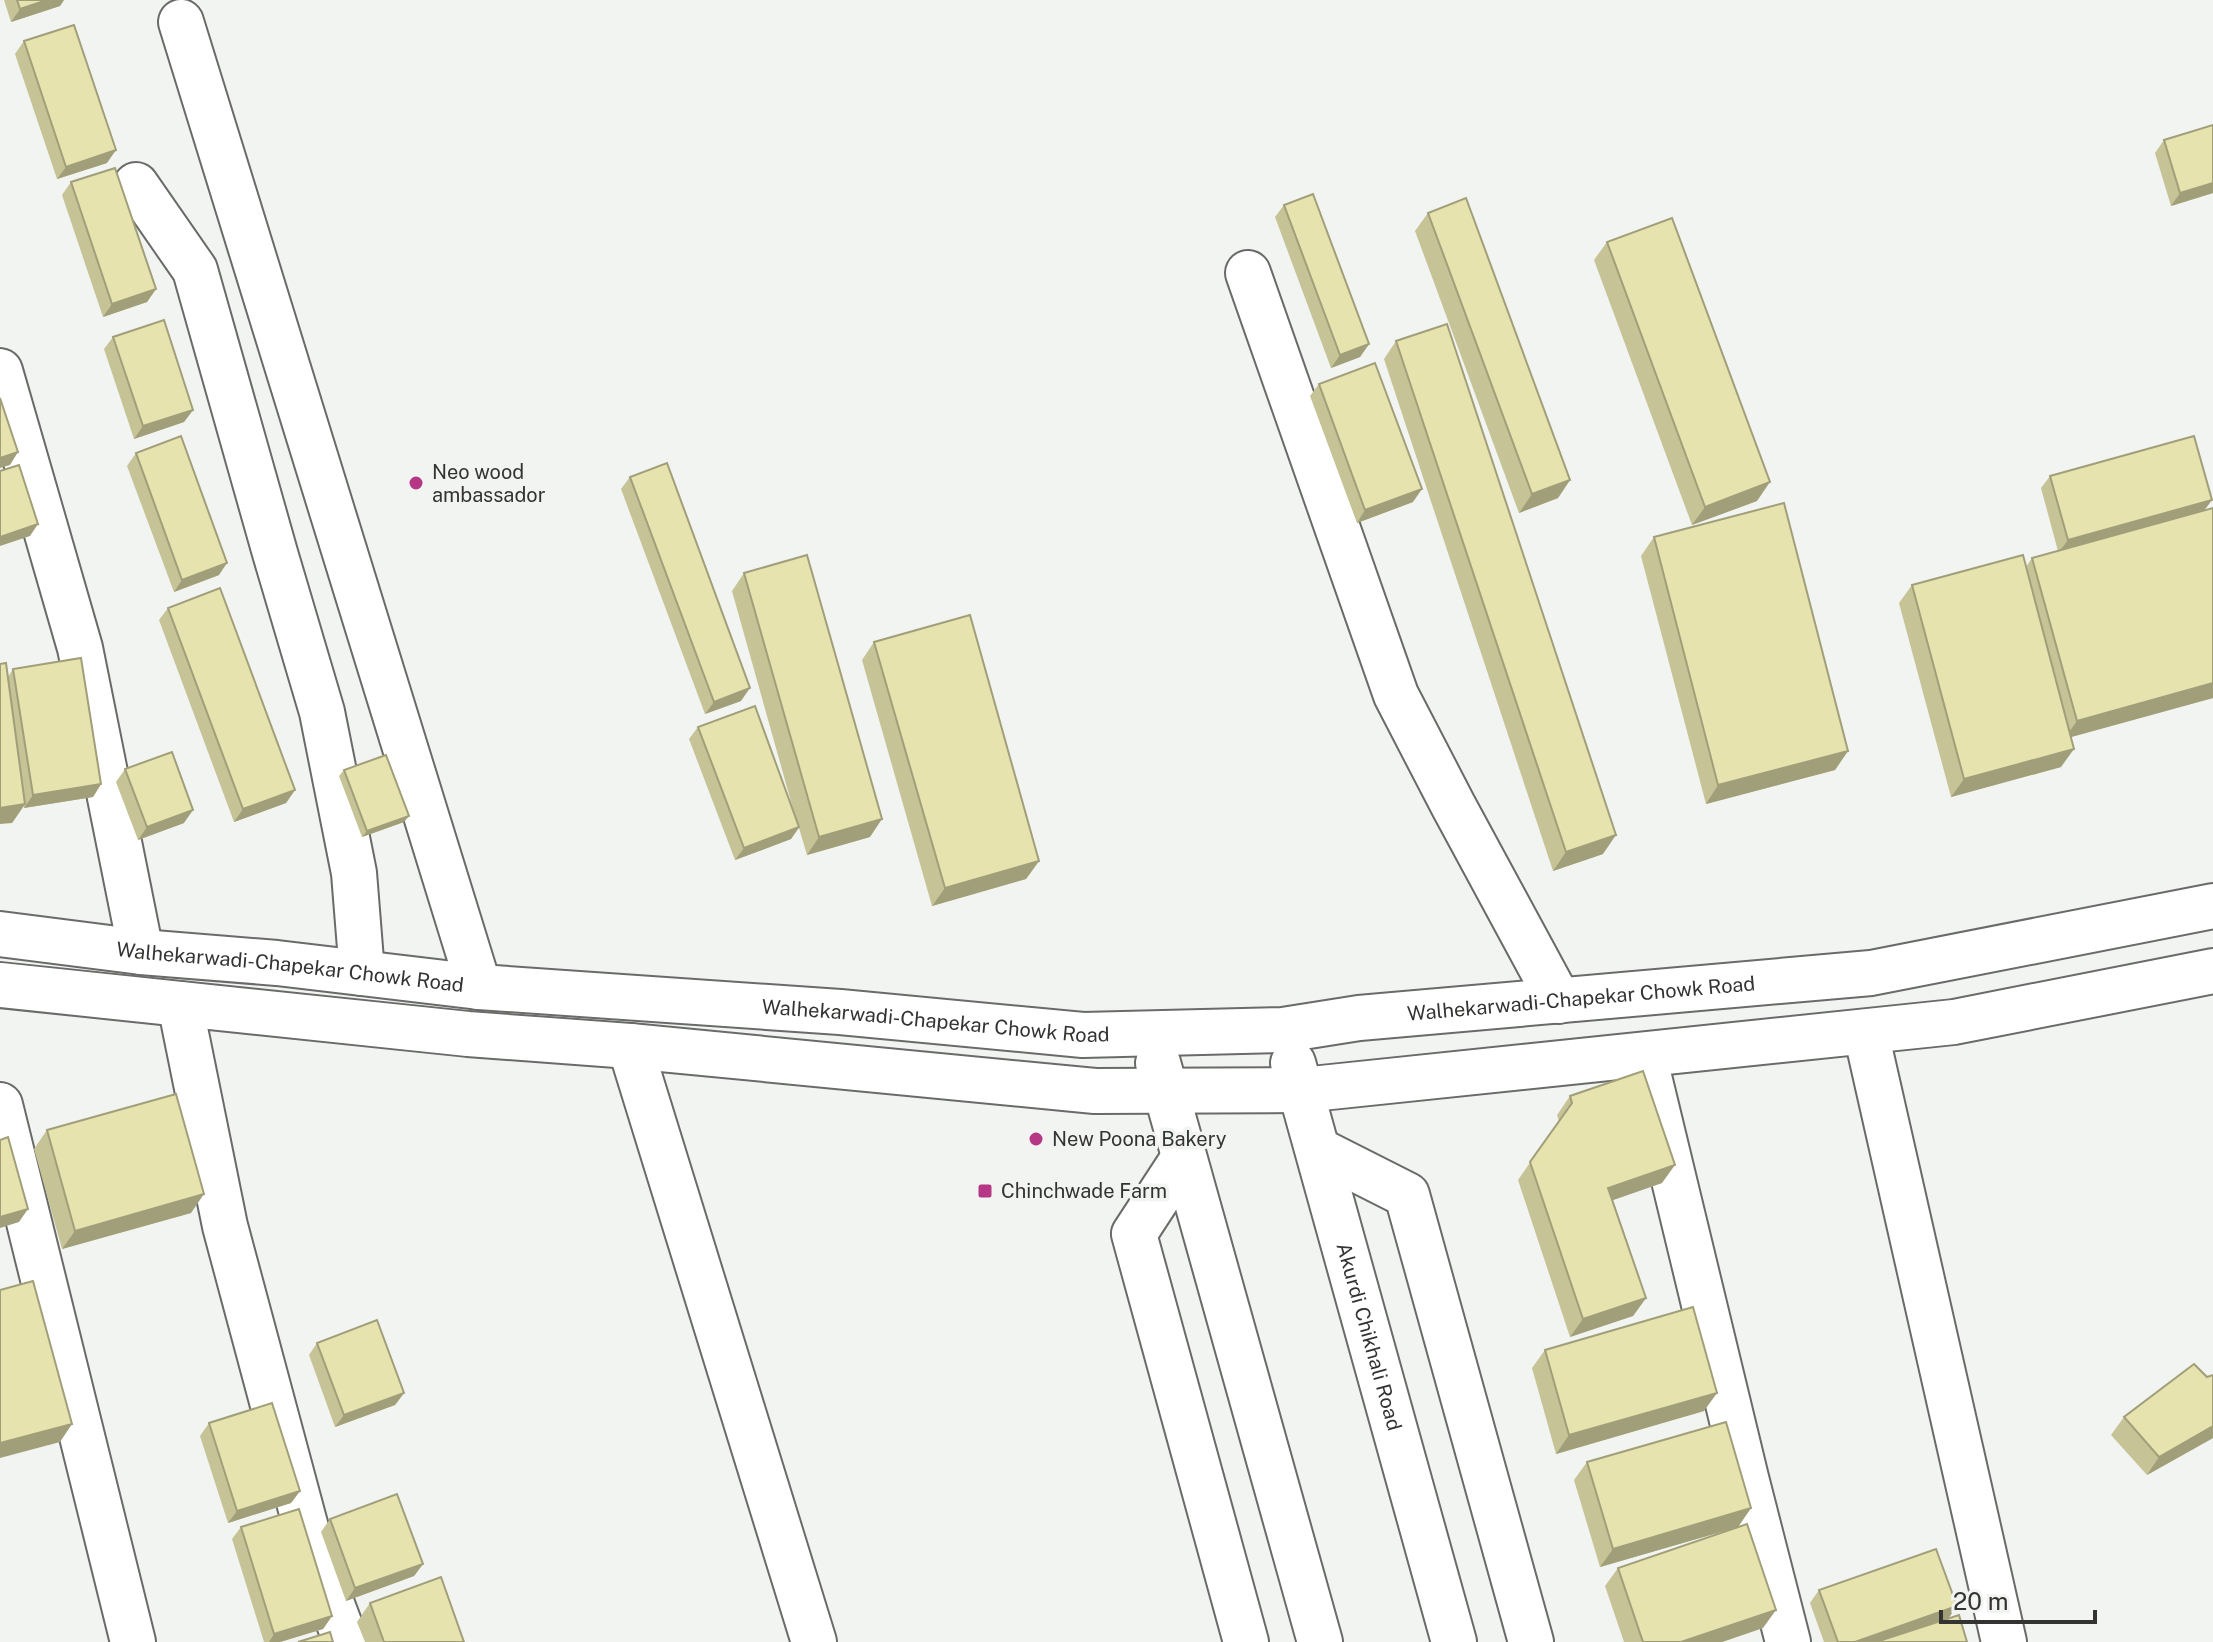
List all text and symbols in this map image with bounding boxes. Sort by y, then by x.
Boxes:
place label: Neo wood ambassador [432,460,546,507]
marker: Neo wood ambassador [407,474,425,492]
street label: Walhekarwadi-Chapekar Chowk Road [115,937,465,997]
street label: Walhekarwadi-Chapekar Chowk Road [1406,971,1756,1026]
street label: Walhekarwadi-Chapekar Chowk Road [761,995,1110,1047]
place label: New Poona Bakery [1052,1127,1227,1151]
marker: New Poona Bakery [1027,1130,1045,1148]
place label: Chinchwade Farm [1001,1179,1167,1203]
marker: Chinchwade Farm [976,1182,994,1200]
street label: Akurdi Chikhali Road [1332,1240,1407,1433]
scale bar [1941,1574,2095,1624]
text: 20 m [1953,1587,2009,1615]

